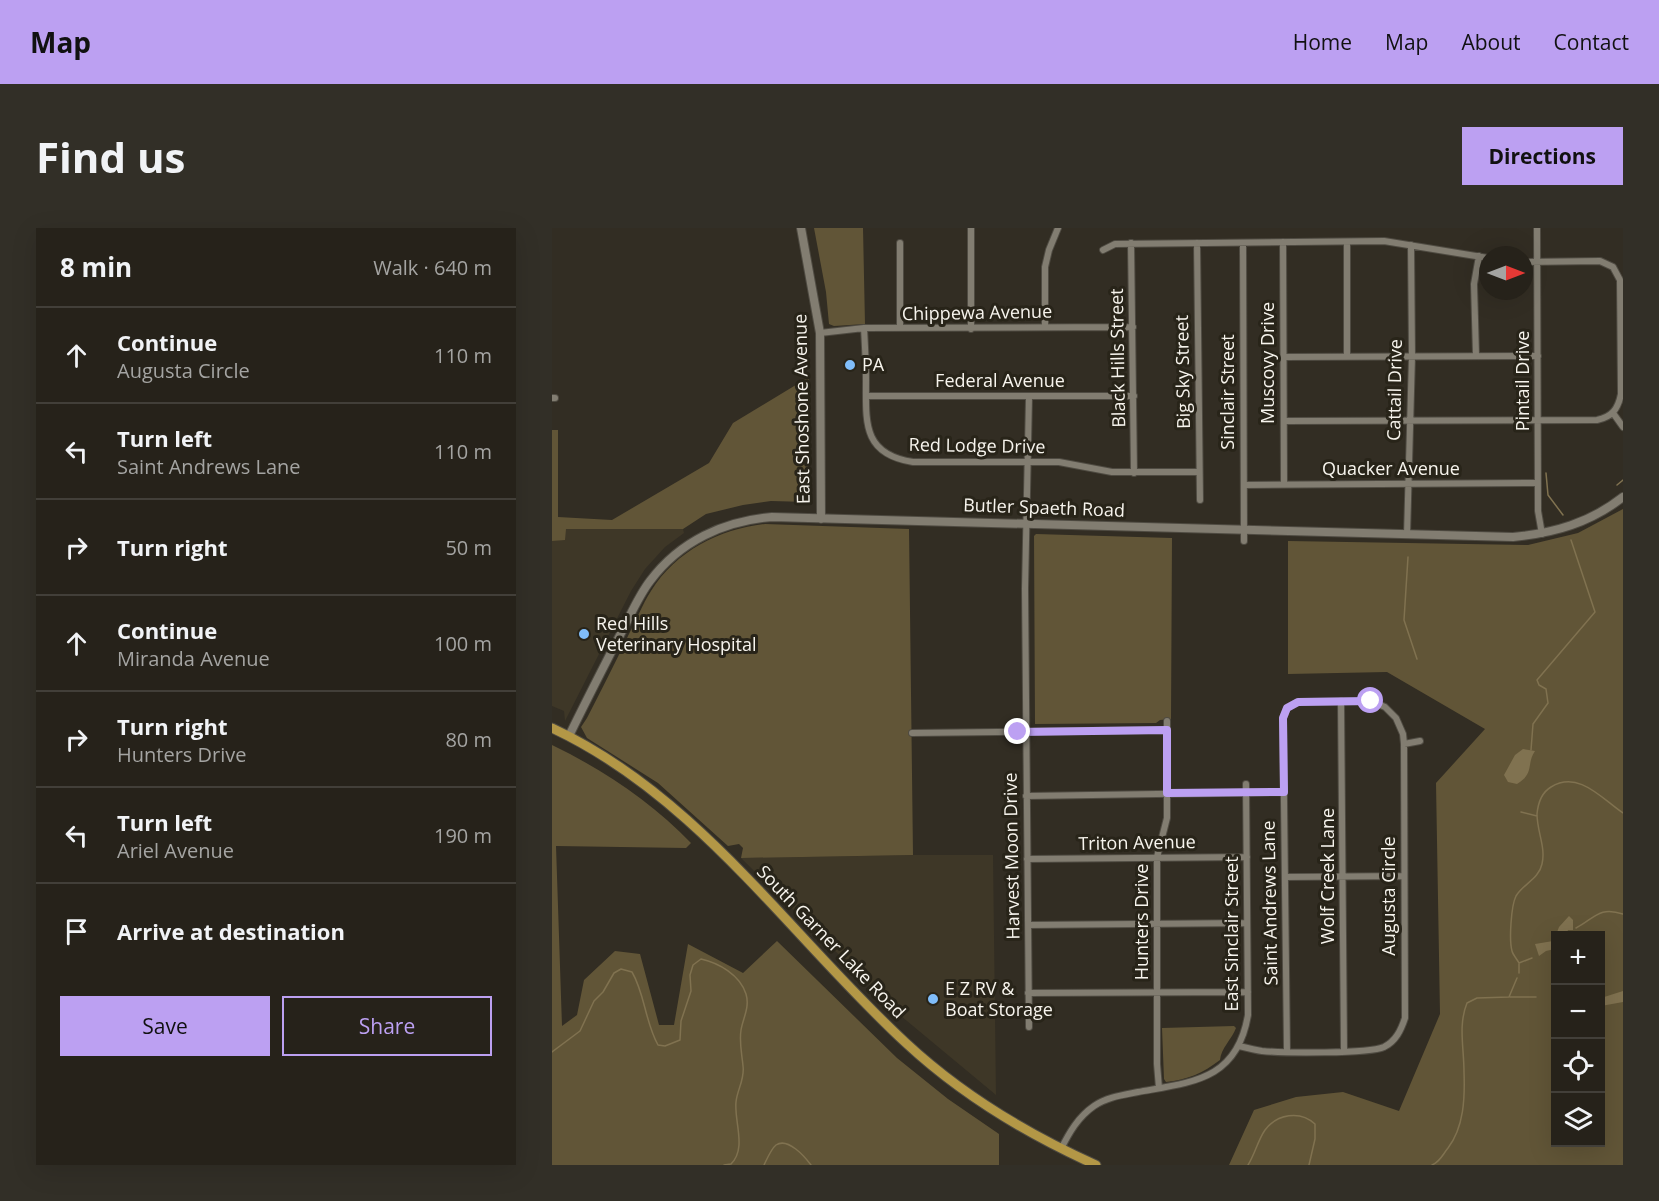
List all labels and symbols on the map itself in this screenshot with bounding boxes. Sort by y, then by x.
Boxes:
north arrow [1479,246,1533,300]
street label: Black Hills Street [1104,288,1130,428]
street label: Chippewa Avenue [902,299,1052,325]
street label: Muscovy Drive [1255,302,1279,424]
street label: East Shoshone Avenue [787,314,815,504]
street label: Big Sky Street [1169,315,1195,429]
street label: Pintail Drive [1510,331,1534,431]
street label: Sinclair Street [1215,334,1239,450]
street label: Cattail Drive [1381,339,1407,441]
place label: PA [862,352,885,376]
marker: PA [843,358,857,372]
street label: Federal Avenue [935,368,1065,392]
street label: Red Lodge Drive [908,432,1046,458]
street label: Quacker Avenue [1322,456,1460,480]
street label: Butler Spaeth Road [963,492,1125,522]
place label: Red Hills Veterinary Hospital [596,611,757,656]
marker: Red Hills Veterinary Hospital [577,627,591,641]
route start [1357,687,1383,713]
route end [1004,718,1030,744]
street label: Harvest Moon Drive [998,772,1024,940]
street label: Wolf Creek Lane [1315,808,1339,944]
street label: Saint Andrews Lane [1256,820,1282,986]
street label: Triton Avenue [1078,829,1196,855]
street label: Augusta Circle [1376,836,1400,956]
street label: East Sinclair Street [1219,856,1243,1012]
street label: South Garner Lake Road [752,860,911,1023]
street label: Hunters Drive [1129,864,1153,980]
place label: E Z RV & Boat Storage [945,976,1053,1021]
marker: E Z RV & Boat Storage [926,992,940,1006]

